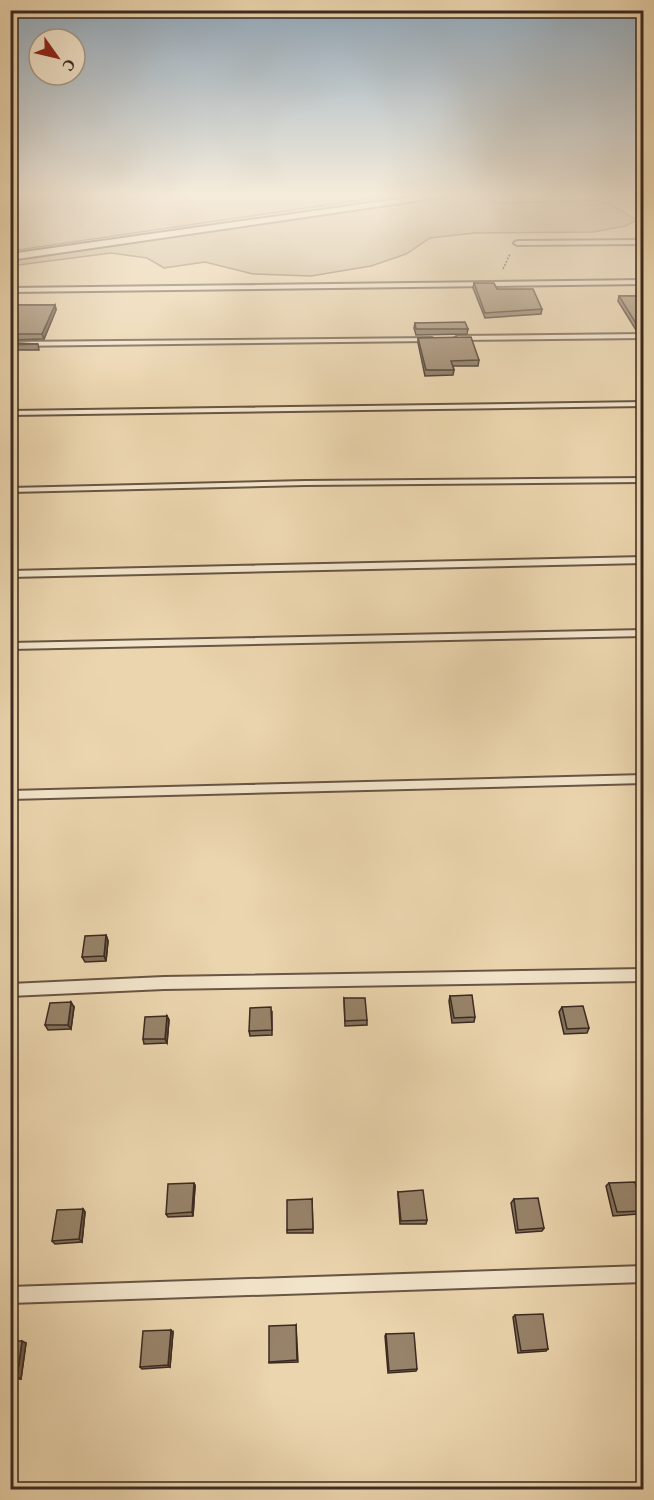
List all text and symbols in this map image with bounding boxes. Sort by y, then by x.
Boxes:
north arrow [27,27,87,87]
text: С [56,54,80,75]

